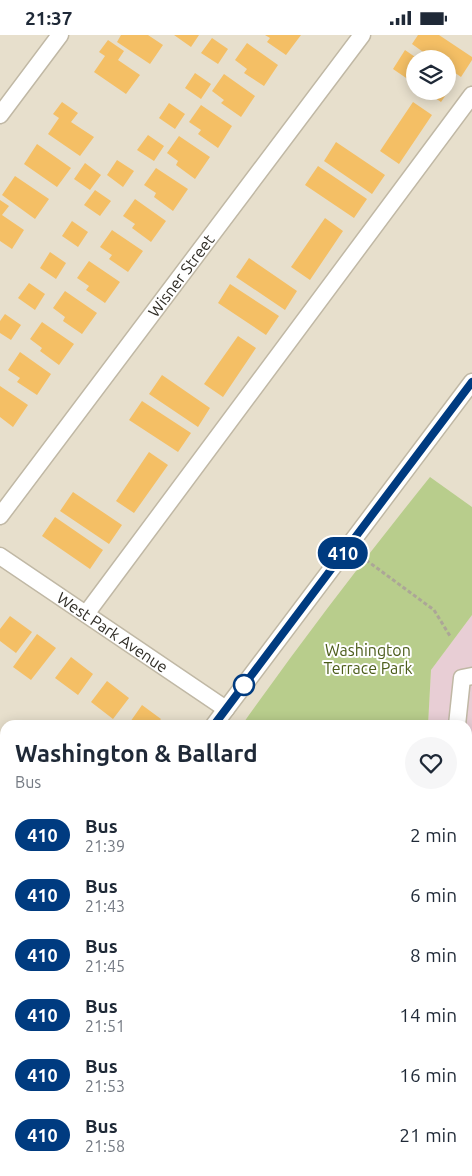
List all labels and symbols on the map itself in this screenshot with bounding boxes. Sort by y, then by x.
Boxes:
street label: Wisner Street [144,230,218,320]
line badge: 410 [314,537,372,569]
street label: West Park Avenue [54,588,171,676]
park label: Washington Terrace Park [324,641,412,677]
unlabelled marker [233,674,255,696]

